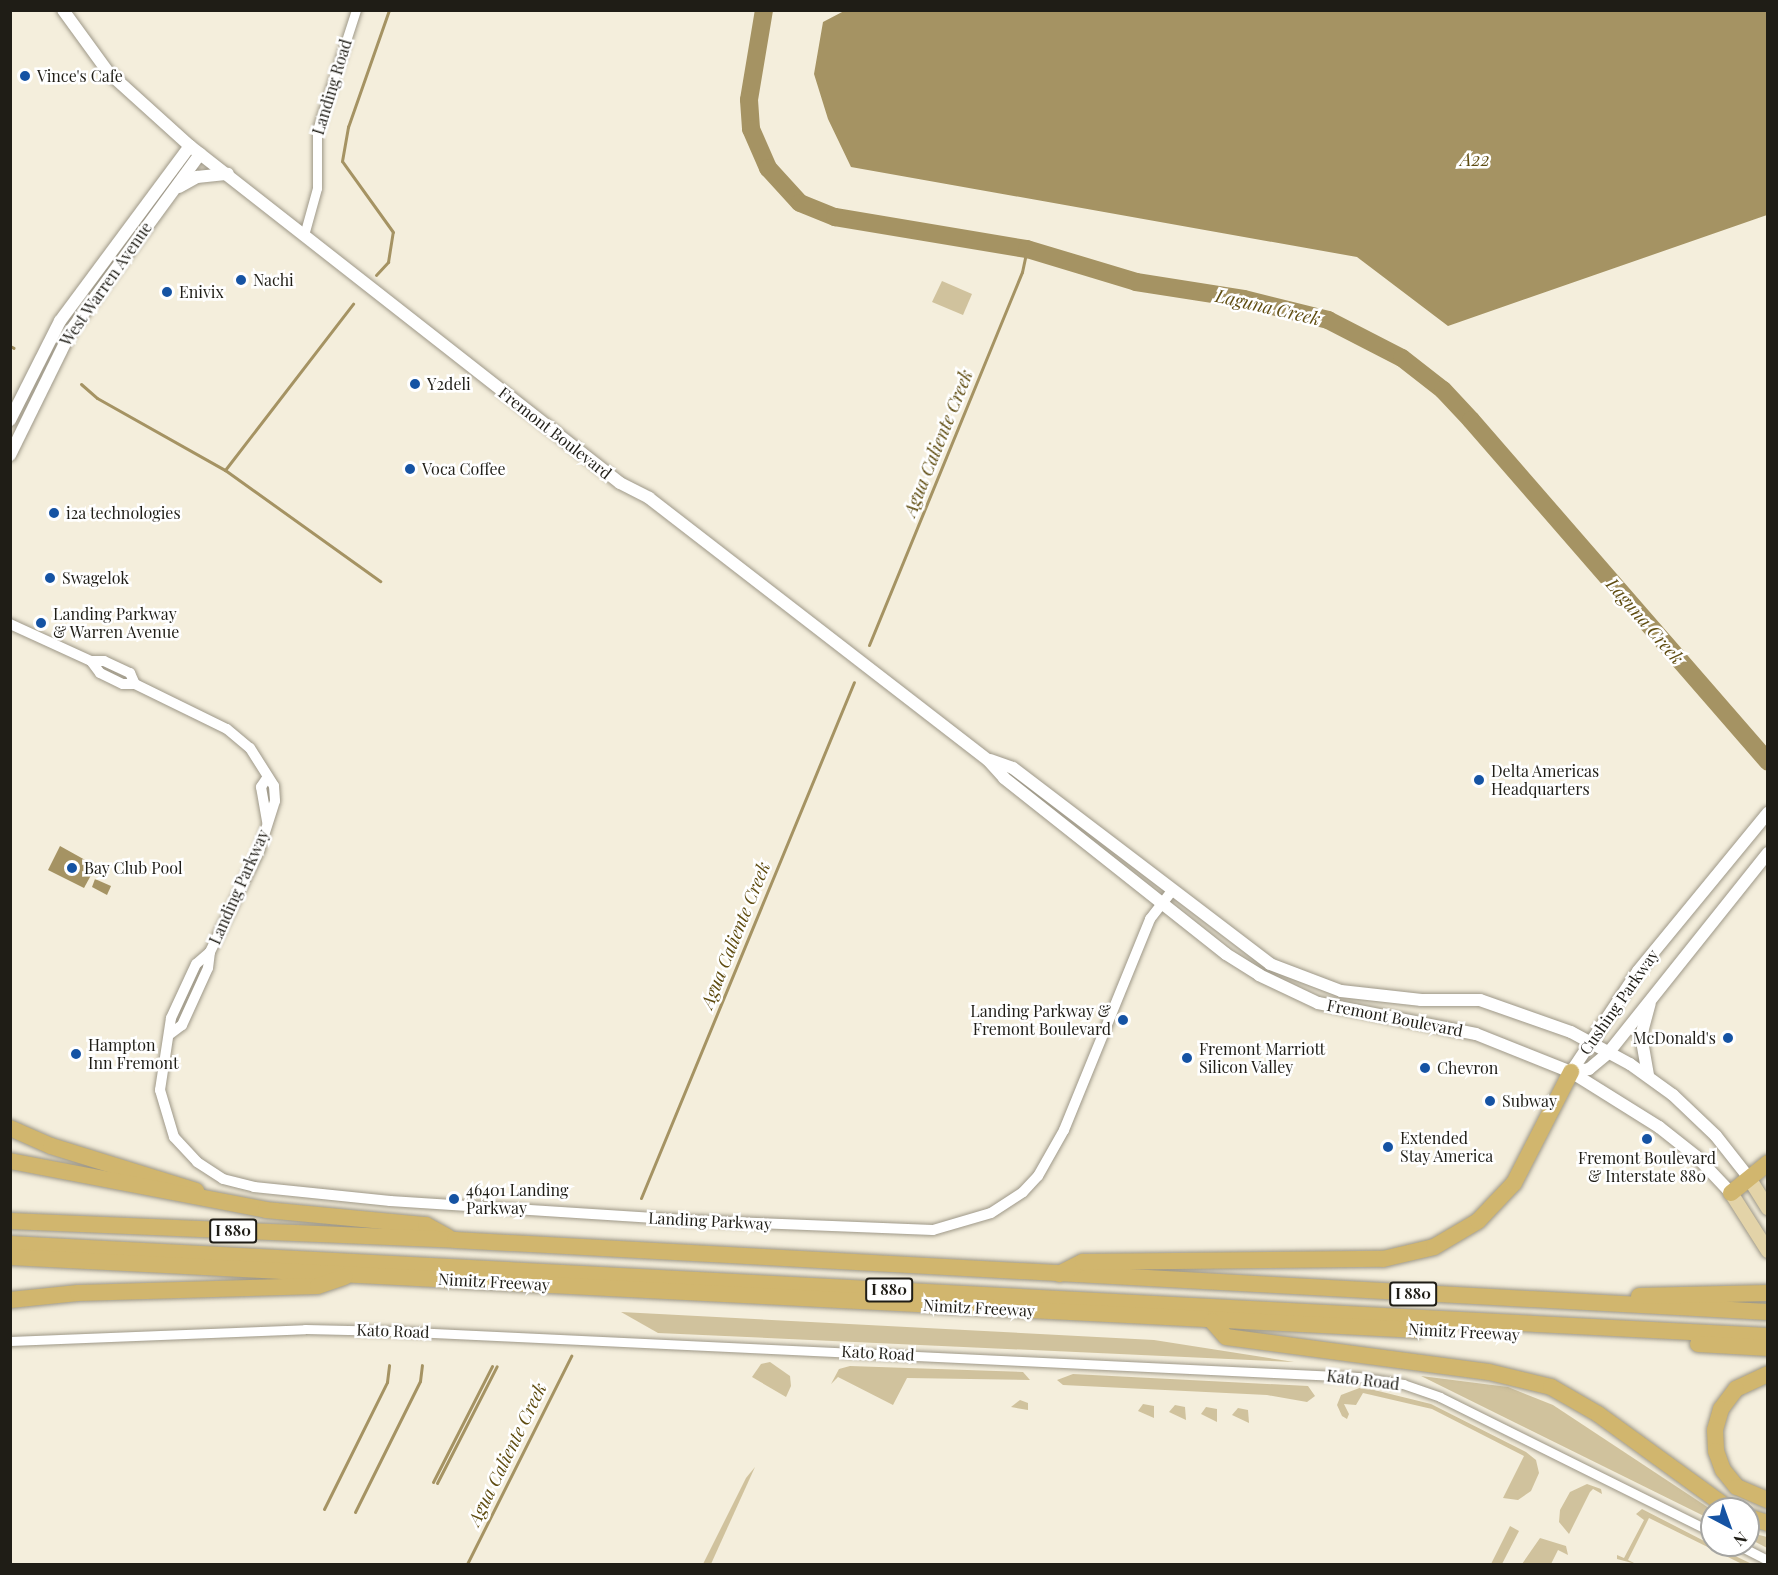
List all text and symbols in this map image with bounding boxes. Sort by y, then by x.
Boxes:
street label: Landing Road [308,37,356,137]
place label: Vince's Cafe [37,66,123,86]
marker: Vince's Cafe [18,69,32,83]
water label: A22 [1460,148,1490,170]
street label: West Warren Avenue [56,218,156,350]
place label: Nachi [253,270,294,290]
marker: Nachi [234,273,248,287]
place label: Enivix [179,282,224,302]
water label: Laguna Creek [1214,284,1322,330]
marker: Enivix [160,285,174,299]
water label: Agua Caliente Creek [899,367,977,519]
place label: Y2deli [427,374,471,394]
marker: Y2deli [408,377,422,391]
street label: Fremont Boulevard [495,383,615,483]
place label: Voca Coffee [422,459,506,479]
marker: Voca Coffee [403,462,417,476]
place label: i2a technologies [66,503,181,523]
marker: i2a technologies [47,506,61,520]
place label: Swagelok [62,568,129,588]
marker: Swagelok [43,571,57,585]
water label: Laguna Creek [1602,574,1688,668]
place label: Landing Parkway & Warren Avenue [53,604,180,642]
marker: Landing Parkway & Warren Avenue [34,616,48,630]
place label: Delta Americas Headquarters [1491,761,1600,799]
marker: Delta Americas Headquarters [1472,773,1486,787]
street label: Landing Parkway [205,827,273,947]
place label: Bay Club Pool [84,858,183,878]
water label: Agua Caliente Creek [696,859,774,1011]
marker: Bay Club Pool [65,861,79,875]
street label: Cushing Parkway [1575,946,1663,1058]
street label: Fremont Boulevard [1325,995,1465,1041]
place label: Landing Parkway & Fremont Boulevard [970,1001,1111,1039]
marker: Landing Parkway & Fremont Boulevard [1116,1013,1130,1027]
place label: McDonald's [1633,1028,1716,1048]
marker: McDonald's [1721,1031,1735,1045]
place label: Hampton Inn Fremont [88,1035,179,1073]
place label: Fremont Marriott Silicon Valley [1199,1039,1325,1077]
marker: Hampton Inn Fremont [69,1047,83,1061]
marker: Fremont Marriott Silicon Valley [1180,1051,1194,1065]
place label: Chevron [1437,1058,1498,1078]
marker: Chevron [1418,1061,1432,1075]
place label: Subway [1502,1091,1557,1111]
marker: Subway [1483,1094,1497,1108]
place label: Extended Stay America [1400,1128,1494,1166]
marker: Fremont Boulevard & Interstate 880 [1640,1132,1654,1146]
marker: Extended Stay America [1381,1140,1395,1154]
place label: Fremont Boulevard & Interstate 880 [1578,1148,1716,1186]
place label: 46401 Landing Parkway [466,1180,568,1218]
marker: 46401 Landing Parkway [447,1192,461,1206]
street label: Landing Parkway [648,1208,772,1234]
road number: I 880 [209,1219,257,1243]
street label: Nimitz Freeway [438,1269,550,1295]
road number: I 880 [865,1278,913,1302]
road number: I 880 [1389,1282,1437,1306]
street label: Nimitz Freeway [923,1295,1035,1321]
street label: Nimitz Freeway [1408,1319,1520,1345]
street label: Kato Road [356,1320,430,1342]
street label: Kato Road [841,1341,915,1365]
street label: Kato Road [1325,1366,1401,1394]
water label: Agua Caliente Creek [463,1379,551,1529]
north arrow [1700,1497,1760,1557]
text: N [1730,1528,1752,1551]

